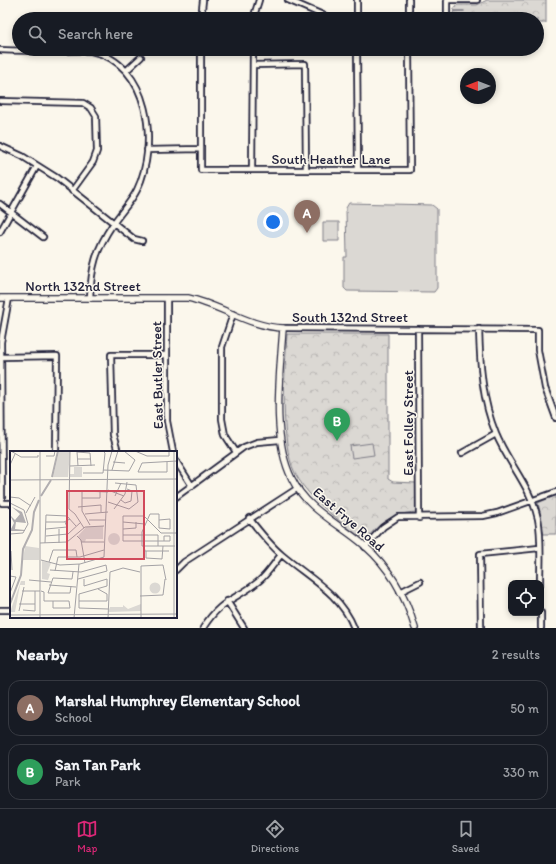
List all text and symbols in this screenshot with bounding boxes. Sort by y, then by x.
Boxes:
search box [12,12,544,56]
icon: search [26,23,48,45]
text: Search here [58,25,133,43]
north arrow [460,68,496,104]
street label: South Heather Lane [272,151,391,168]
pin: A [294,200,320,233]
your location [263,212,283,232]
street label: North 132nd Street [25,278,141,295]
street label: South 132nd Street [292,309,408,326]
street label: East Butler Street [148,321,167,429]
street label: East Folley Street [400,370,417,476]
pin: B [324,408,350,441]
inset map [10,451,177,618]
street label: East Frye Road [309,484,388,555]
map controls [508,580,544,616]
button: locate [508,580,544,616]
text: Nearby [16,644,68,664]
text: 2 results [492,647,540,662]
text: Marshal Humphrey Elementary School [55,692,300,710]
text: A [26,701,34,716]
text: 50 m [510,701,539,716]
text: School [55,710,92,725]
text: San Tan Park [55,756,141,774]
text: B [26,765,34,780]
text: 330 m [503,765,539,780]
text: Park [55,774,81,789]
tab: Map [76,818,98,855]
tab: Directions [251,818,299,855]
tab: Saved [452,818,480,855]

